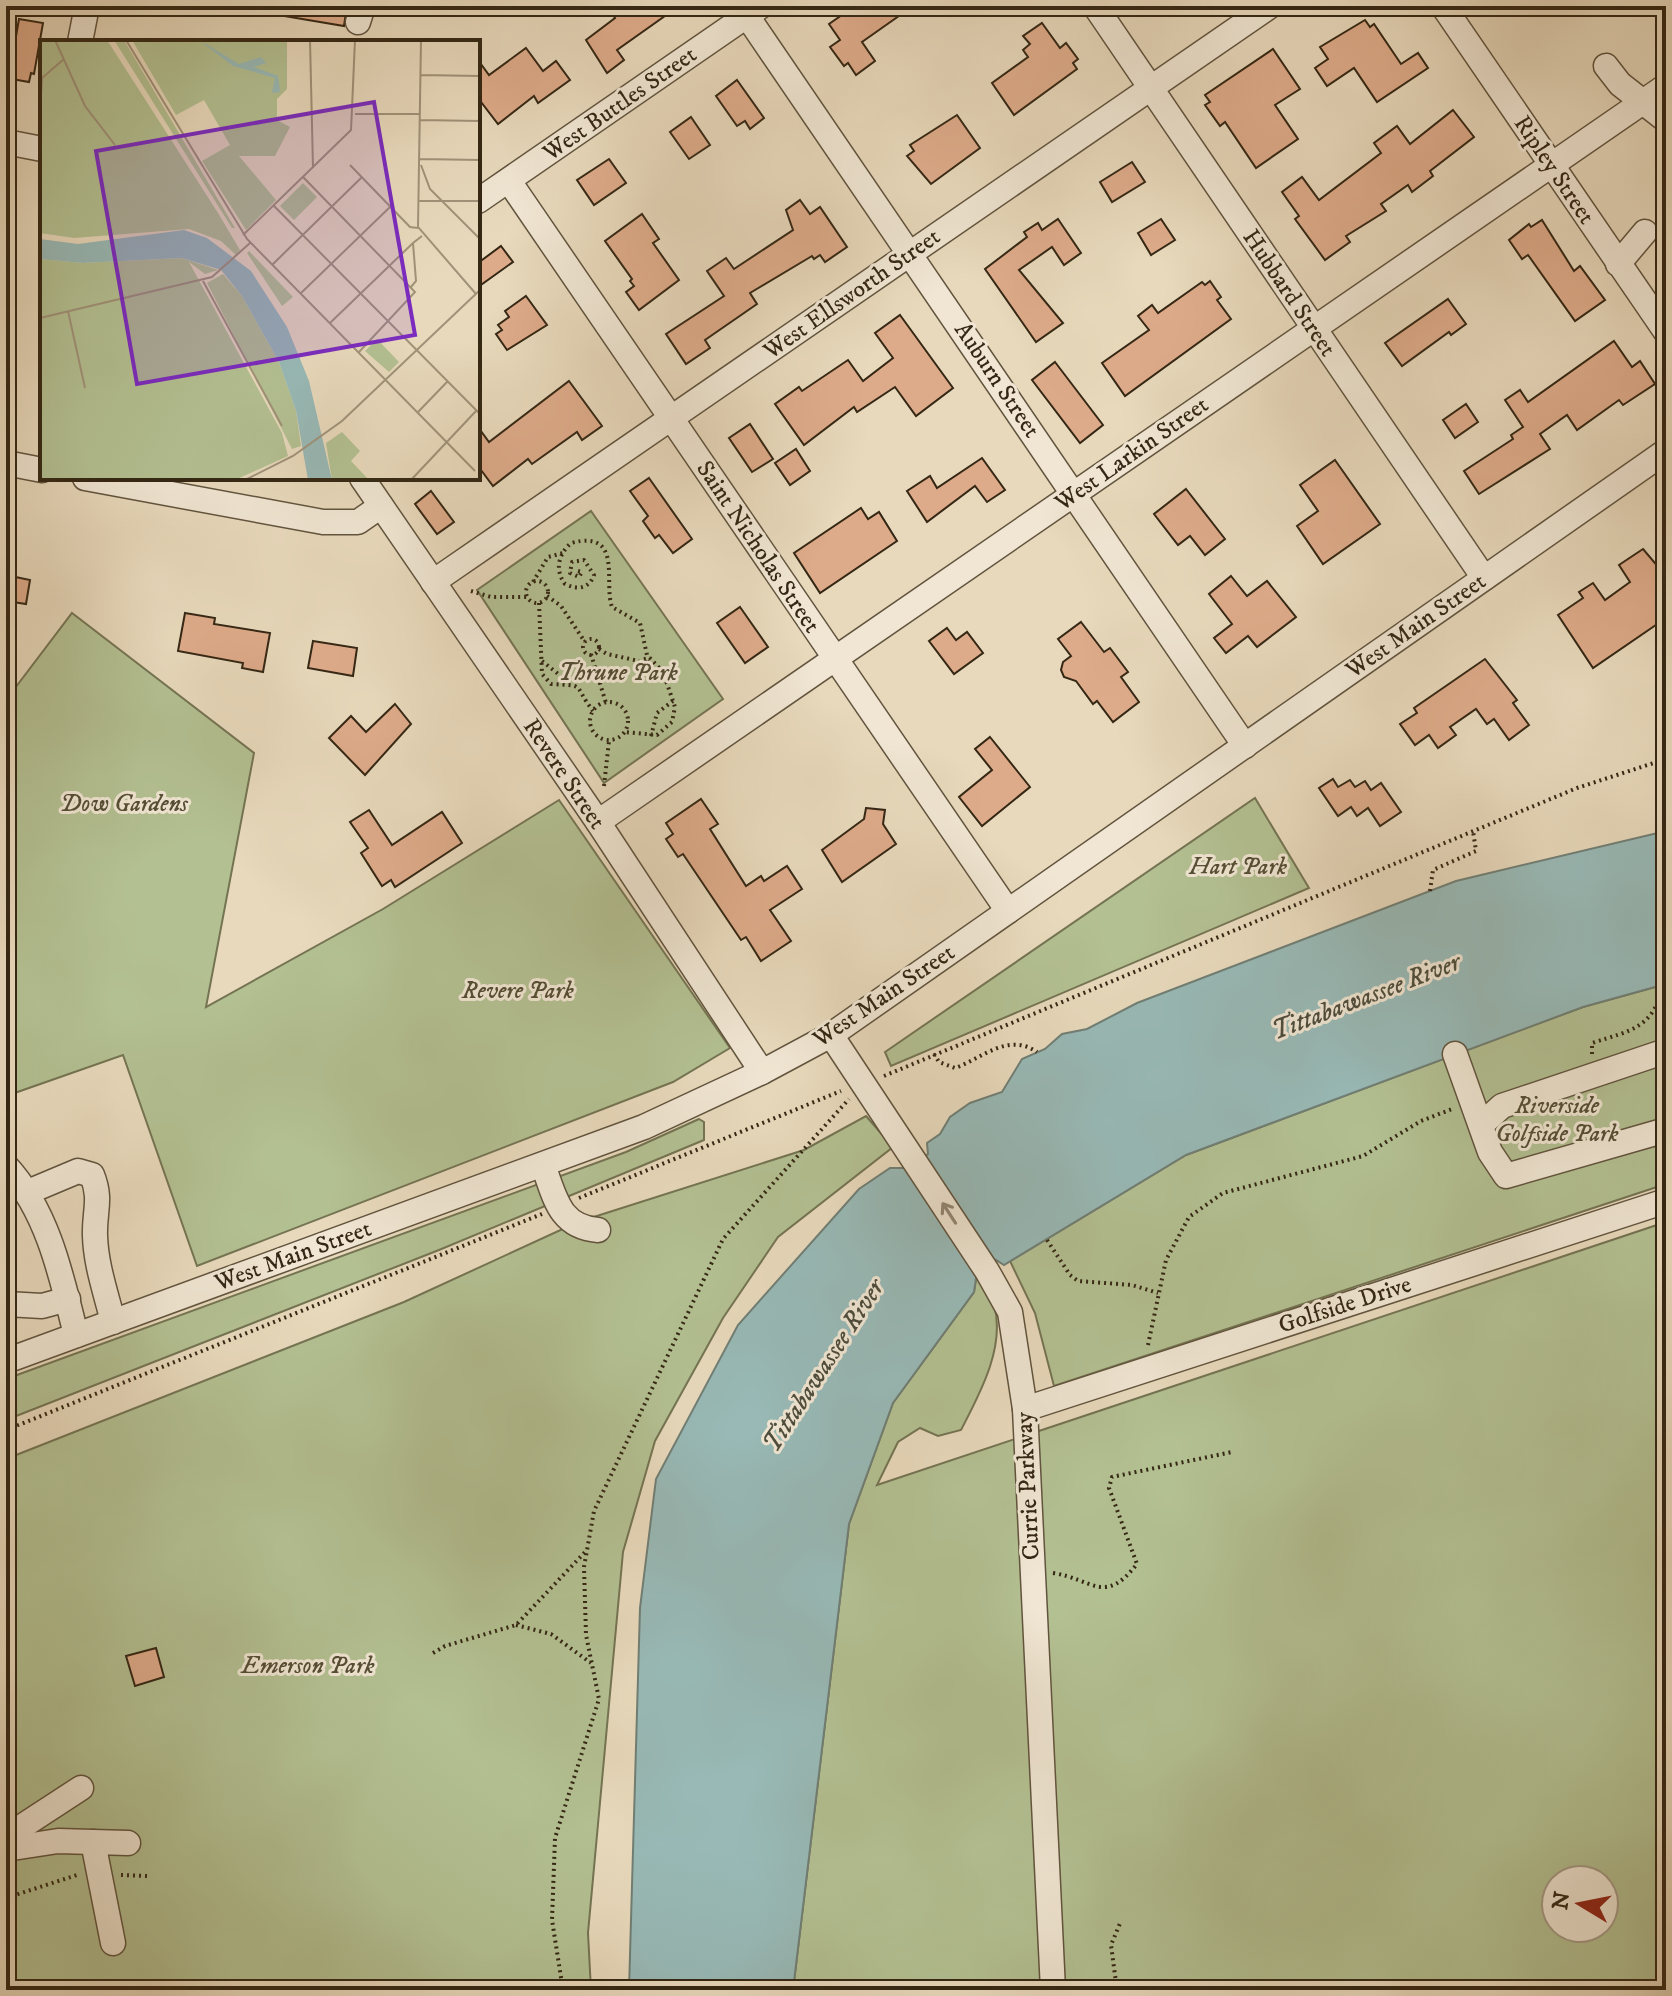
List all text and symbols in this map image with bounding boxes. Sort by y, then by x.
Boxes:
inset map [40,40,480,480]
street label: West Buttles Street [537,40,703,169]
street label: Ripley Street [1507,110,1601,230]
street label: West Ellsworth Street [757,222,946,367]
street label: Hubbard Street [1236,224,1343,362]
street label: Auburn Street [947,316,1047,444]
street label: West Larkin Street [1049,390,1215,519]
street label: Saint Nicholas Street [689,455,827,639]
street label: West Main Street [1339,566,1492,686]
park label: Thrune Park [558,658,678,688]
street label: Revere Street [516,713,612,835]
park label: Dow Gardens [60,789,189,819]
park label: Hart Park [1188,852,1287,882]
street label: West Main Street [807,937,961,1055]
water label: Tittabawassee River [1267,945,1467,1048]
park label: Revere Park [461,976,574,1006]
park label: Riverside Golfside Park [1495,1091,1619,1149]
one-way arrow [941,1203,957,1225]
street label: West Main Street [210,1214,376,1299]
street label: Golfside Drive [1275,1269,1415,1341]
water label: Tittabawassee River [756,1272,893,1459]
street label: Currie Parkway [1009,1411,1047,1561]
park label: Emerson Park [240,1651,374,1681]
north arrow [1540,1864,1620,1944]
text: N [1547,1890,1577,1912]

